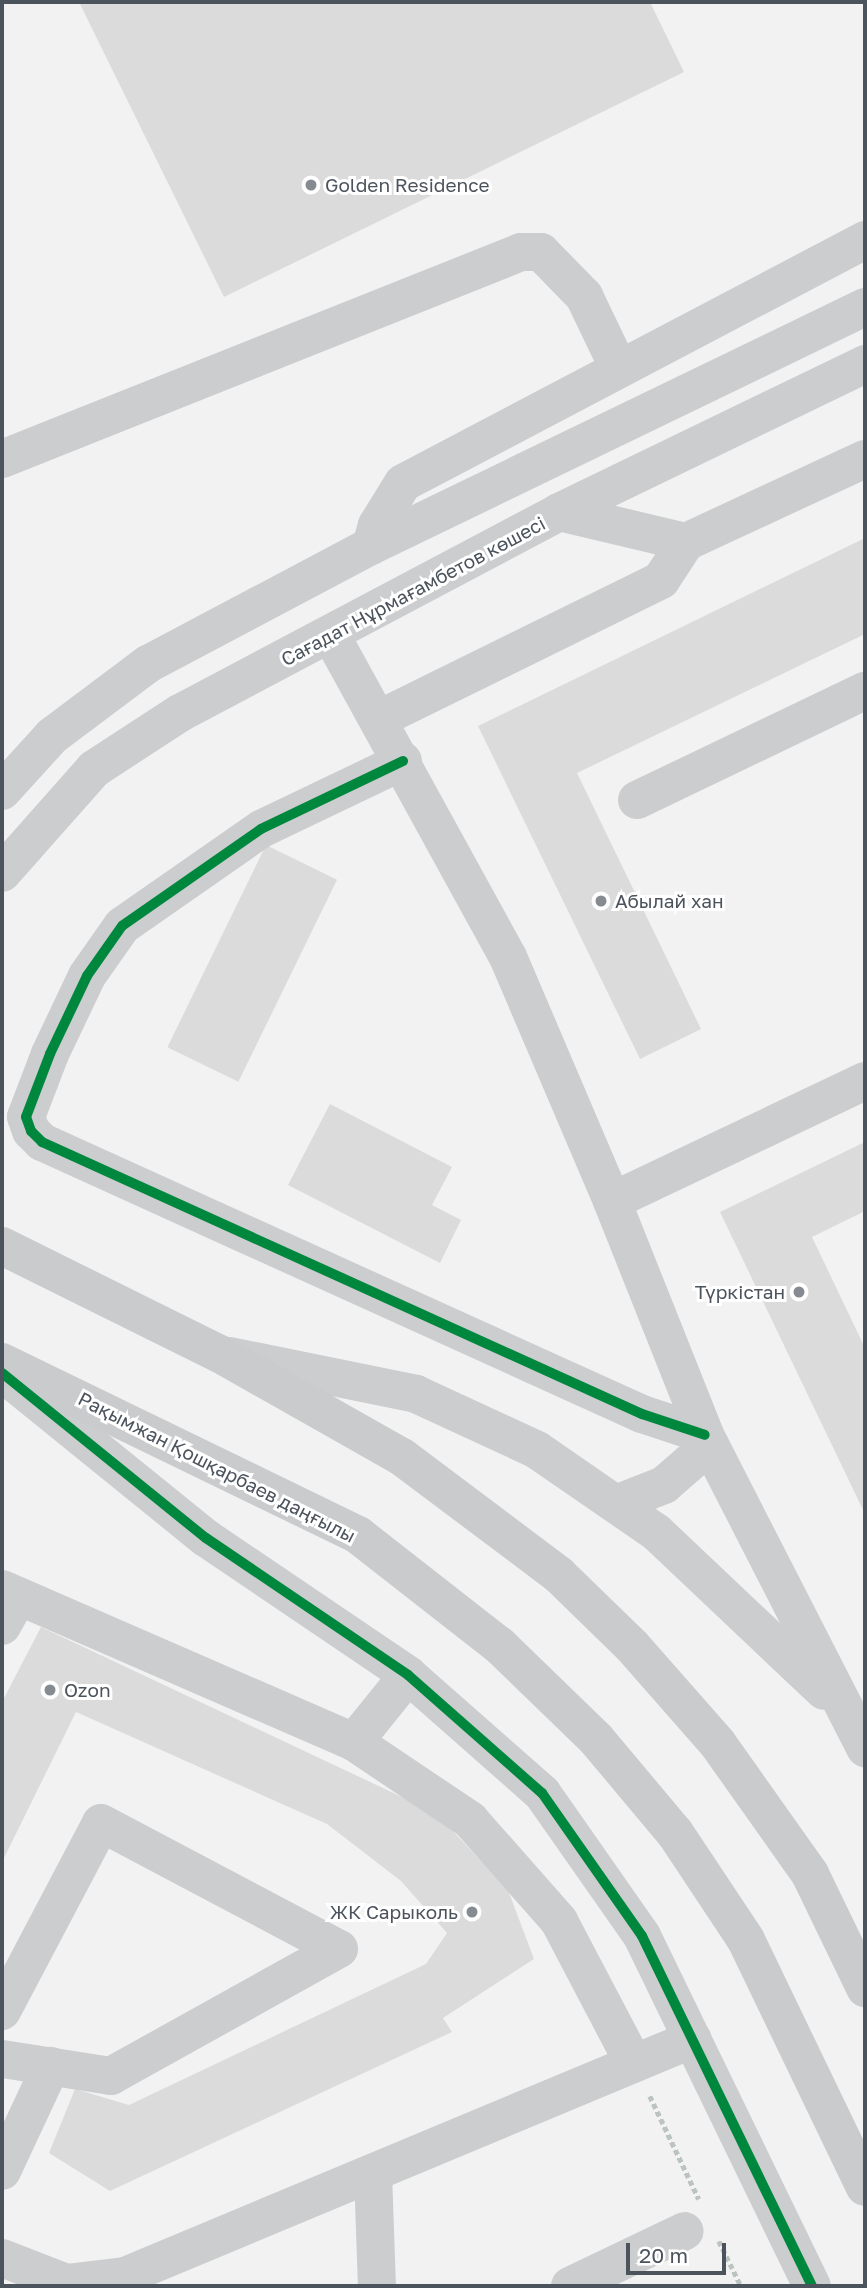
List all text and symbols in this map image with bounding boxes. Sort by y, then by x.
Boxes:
place label: Golden Residence [325,174,490,196]
marker: Golden Residence [303,177,319,193]
street label: Сағадат Нұрмағамбетов көшесі [277,511,549,671]
place label: Абылай хан [615,890,723,912]
marker: Абылай хан [593,893,609,909]
place label: Түркістан [695,1281,785,1303]
marker: Түркістан [791,1284,807,1300]
street label: Рақымжан Қошқарбаев даңғылы [74,1387,360,1547]
place label: Ozon [64,1679,111,1701]
marker: Ozon [42,1682,58,1698]
place label: ЖК Сарыколь [330,1901,458,1923]
marker: ЖК Сарыколь [464,1904,480,1920]
scale bar [629,2228,729,2272]
text: 20 m [639,2242,688,2268]

